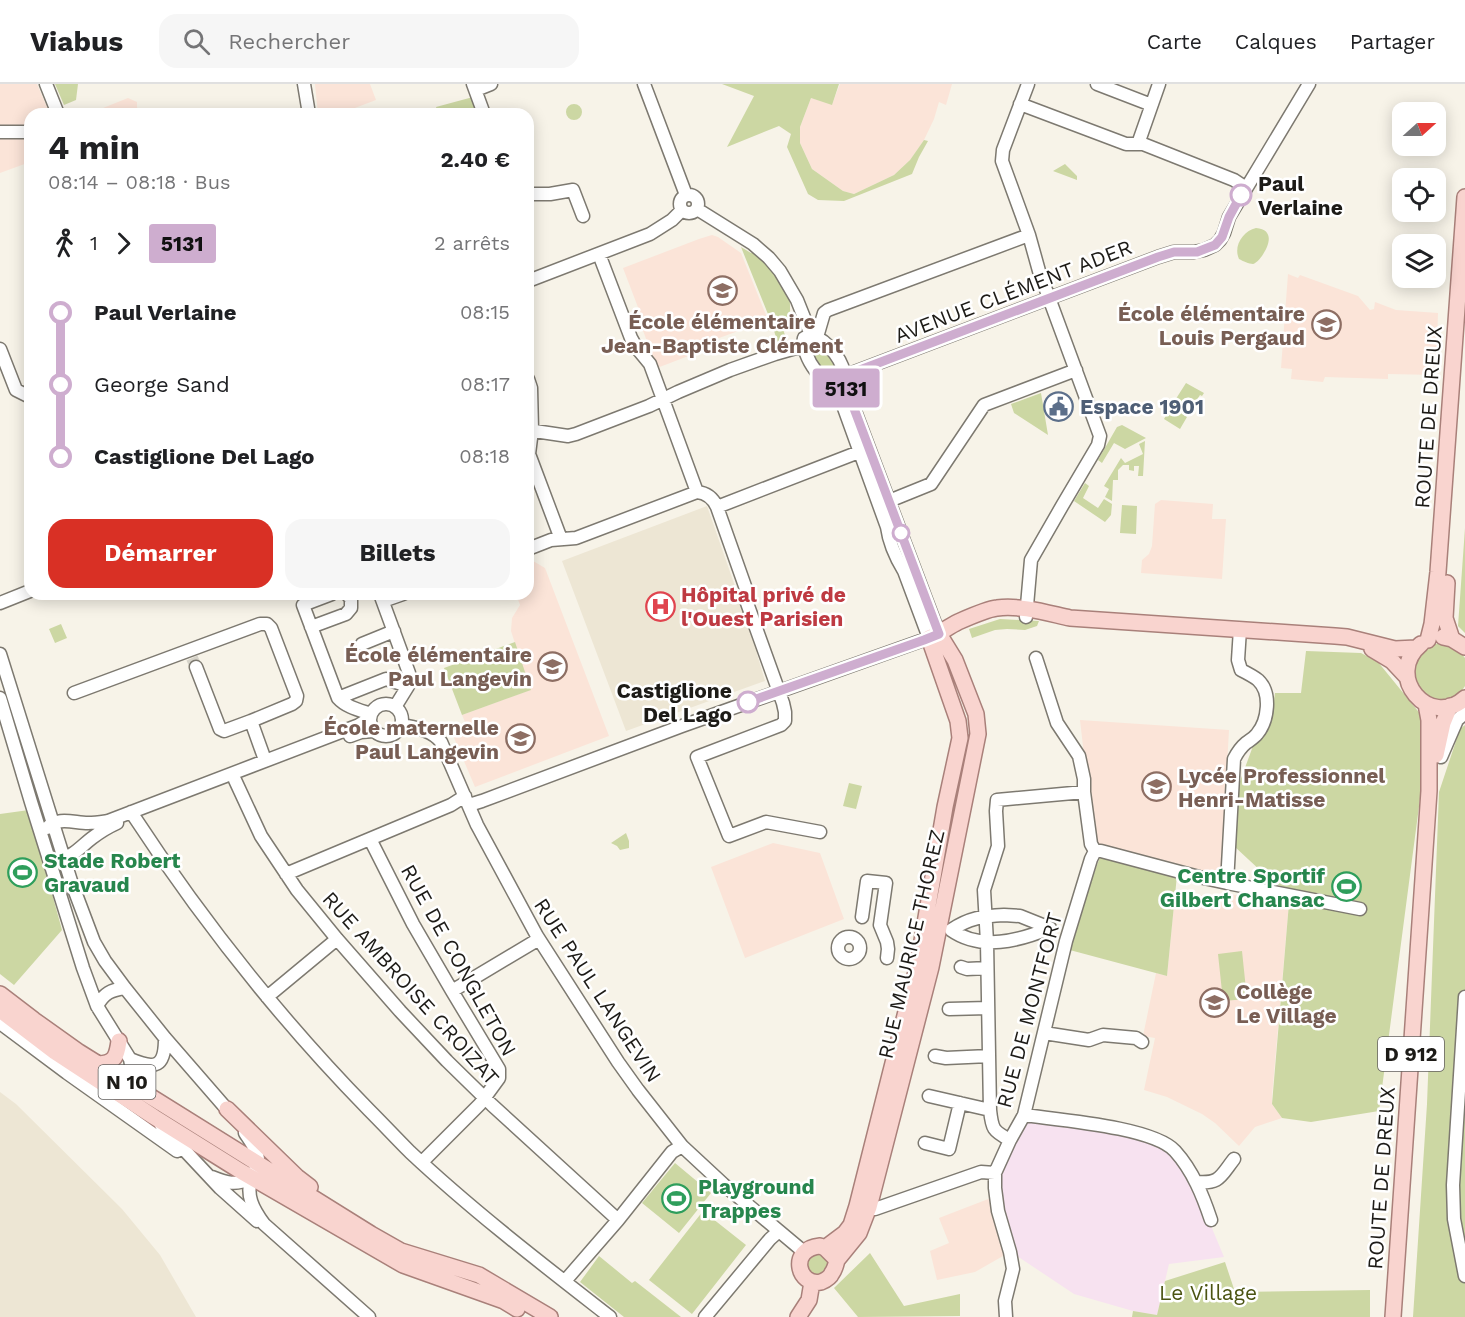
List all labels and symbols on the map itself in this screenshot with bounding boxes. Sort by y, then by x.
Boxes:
north arrow [1392,102,1446,156]
place label: Paul Verlaine [1258,171,1343,220]
marker: Paul Verlaine [1230,184,1252,206]
street label: AVENUE CLÉMENT ADER [891,234,1135,348]
school or university icon: École élémentaire Jean-Baptiste Clément [706,274,738,306]
place label: École élémentaire Louis Pergaud [1118,301,1305,350]
place label: École élémentaire Jean-Baptiste Clément [601,309,843,358]
school or university icon: École élémentaire Louis Pergaud [1310,309,1342,341]
street label: ROUTE DE DREUX [1409,325,1447,509]
line badge: 5131 [804,368,888,408]
public building icon: Espace 1901 [1043,390,1075,422]
place label: Espace 1901 [1080,394,1204,419]
unlabelled marker [892,524,910,542]
place label: Hôpital privé de l'Ouest Parisien [681,582,846,631]
hospital icon: Hôpital privé de l'Ouest Parisien [644,590,676,622]
place label: École élémentaire Paul Langevin [345,642,532,691]
school or university icon: École élémentaire Paul Langevin [537,650,569,682]
place label: Castiglione Del Lago [617,678,732,727]
marker: Castiglione Del Lago [737,691,759,713]
place label: École maternelle Paul Langevin [323,715,499,764]
school or university icon: École maternelle Paul Langevin [504,723,536,755]
place label: Lycée Professionnel Henri-Matisse [1178,763,1385,812]
school or university icon: Lycée Professionnel Henri-Matisse [1141,771,1173,803]
street label: RUE MAURICE THOREZ [872,827,950,1061]
place label: Stade Robert Gravaud [44,848,181,897]
sports icon: Stade Robert Gravaud [7,856,39,888]
street label: RUE DE CONGLETON [396,860,522,1060]
place label: Centre Sportif Gilbert Chansac [1160,863,1325,912]
sports icon: Centre Sportif Gilbert Chansac [1330,871,1362,903]
street label: RUE AMBROISE CROIZAT [317,886,505,1090]
street label: RUE PAUL LANGEVIN [529,893,667,1087]
street label: RUE DE MONTFORT [991,909,1067,1110]
place label: Collège Le Village [1236,979,1337,1028]
school or university icon: Collège Le Village [1199,987,1231,1019]
road number: D 912 [1378,1037,1444,1071]
road number: N 10 [98,1065,156,1099]
street label: ROUTE DE DREUX [1362,1086,1400,1270]
place label: Playground Trappes [698,1174,815,1223]
sports icon: Playground Trappes [661,1182,693,1214]
park label: Le Village [1159,1280,1257,1305]

